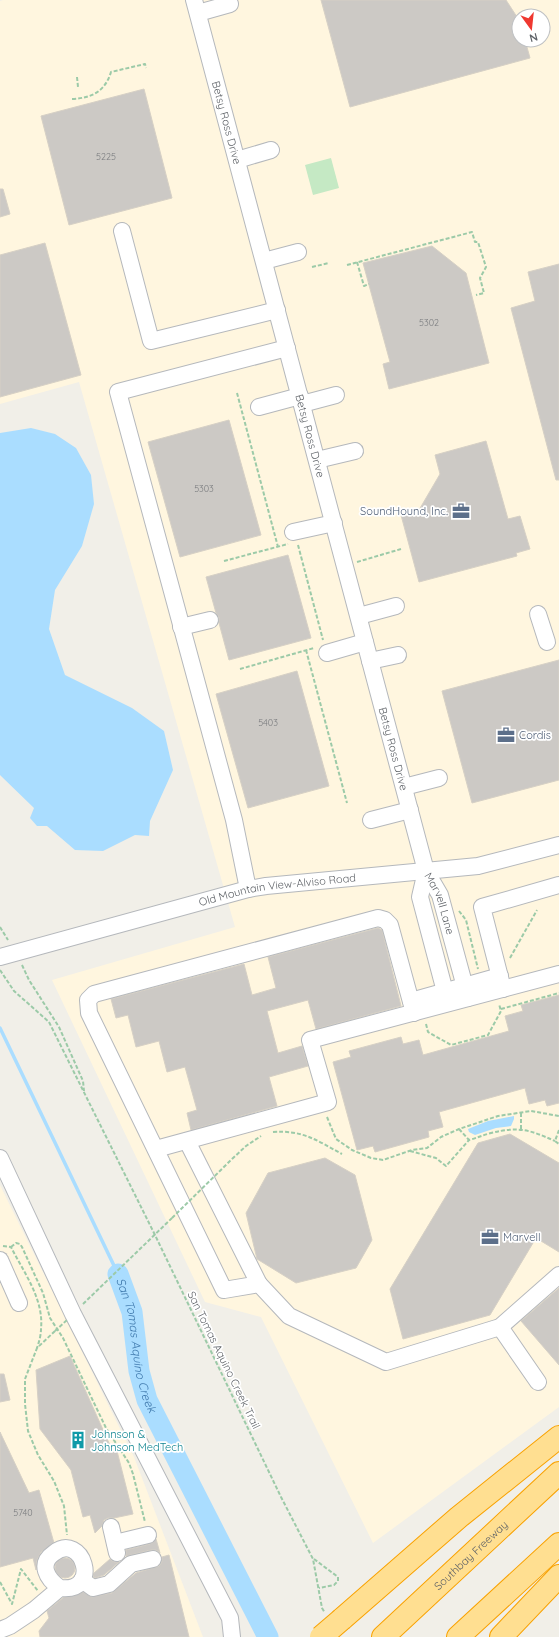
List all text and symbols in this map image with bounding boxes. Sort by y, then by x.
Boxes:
north arrow [511,8,551,48]
text: N [528,30,539,45]
street label: Betsy Ross Drive [209,80,244,166]
house number: 5225 [96,151,116,162]
house number: 5302 [419,317,439,328]
street label: Betsy Ross Drive [292,393,328,479]
house number: 5303 [194,483,214,494]
office icon: SoundHound, Inc. [451,501,471,521]
place label: SoundHound, Inc. [360,504,448,518]
street label: Betsy Ross Drive [376,706,411,792]
house number: 5403 [258,717,278,728]
office icon: Cordis [496,725,516,745]
place label: Cordis [519,728,551,742]
street label: Marvell Lane [421,870,457,936]
street label: Old Mountain View-Alviso Road [197,871,357,909]
office icon: Marvell [480,1227,500,1247]
place label: Marvell [503,1230,541,1244]
water label: San Tomas Aquino Creek [113,1276,161,1416]
street label: San Tomas Aquino Creek Trail [184,1289,264,1431]
place label: Johnson & Johnson MedTech [91,1427,183,1454]
building icon: Johnson & Johnson MedTech [68,1430,88,1450]
house number: 5740 [13,1507,33,1518]
street label: Southbay Freeway [431,1518,511,1593]

